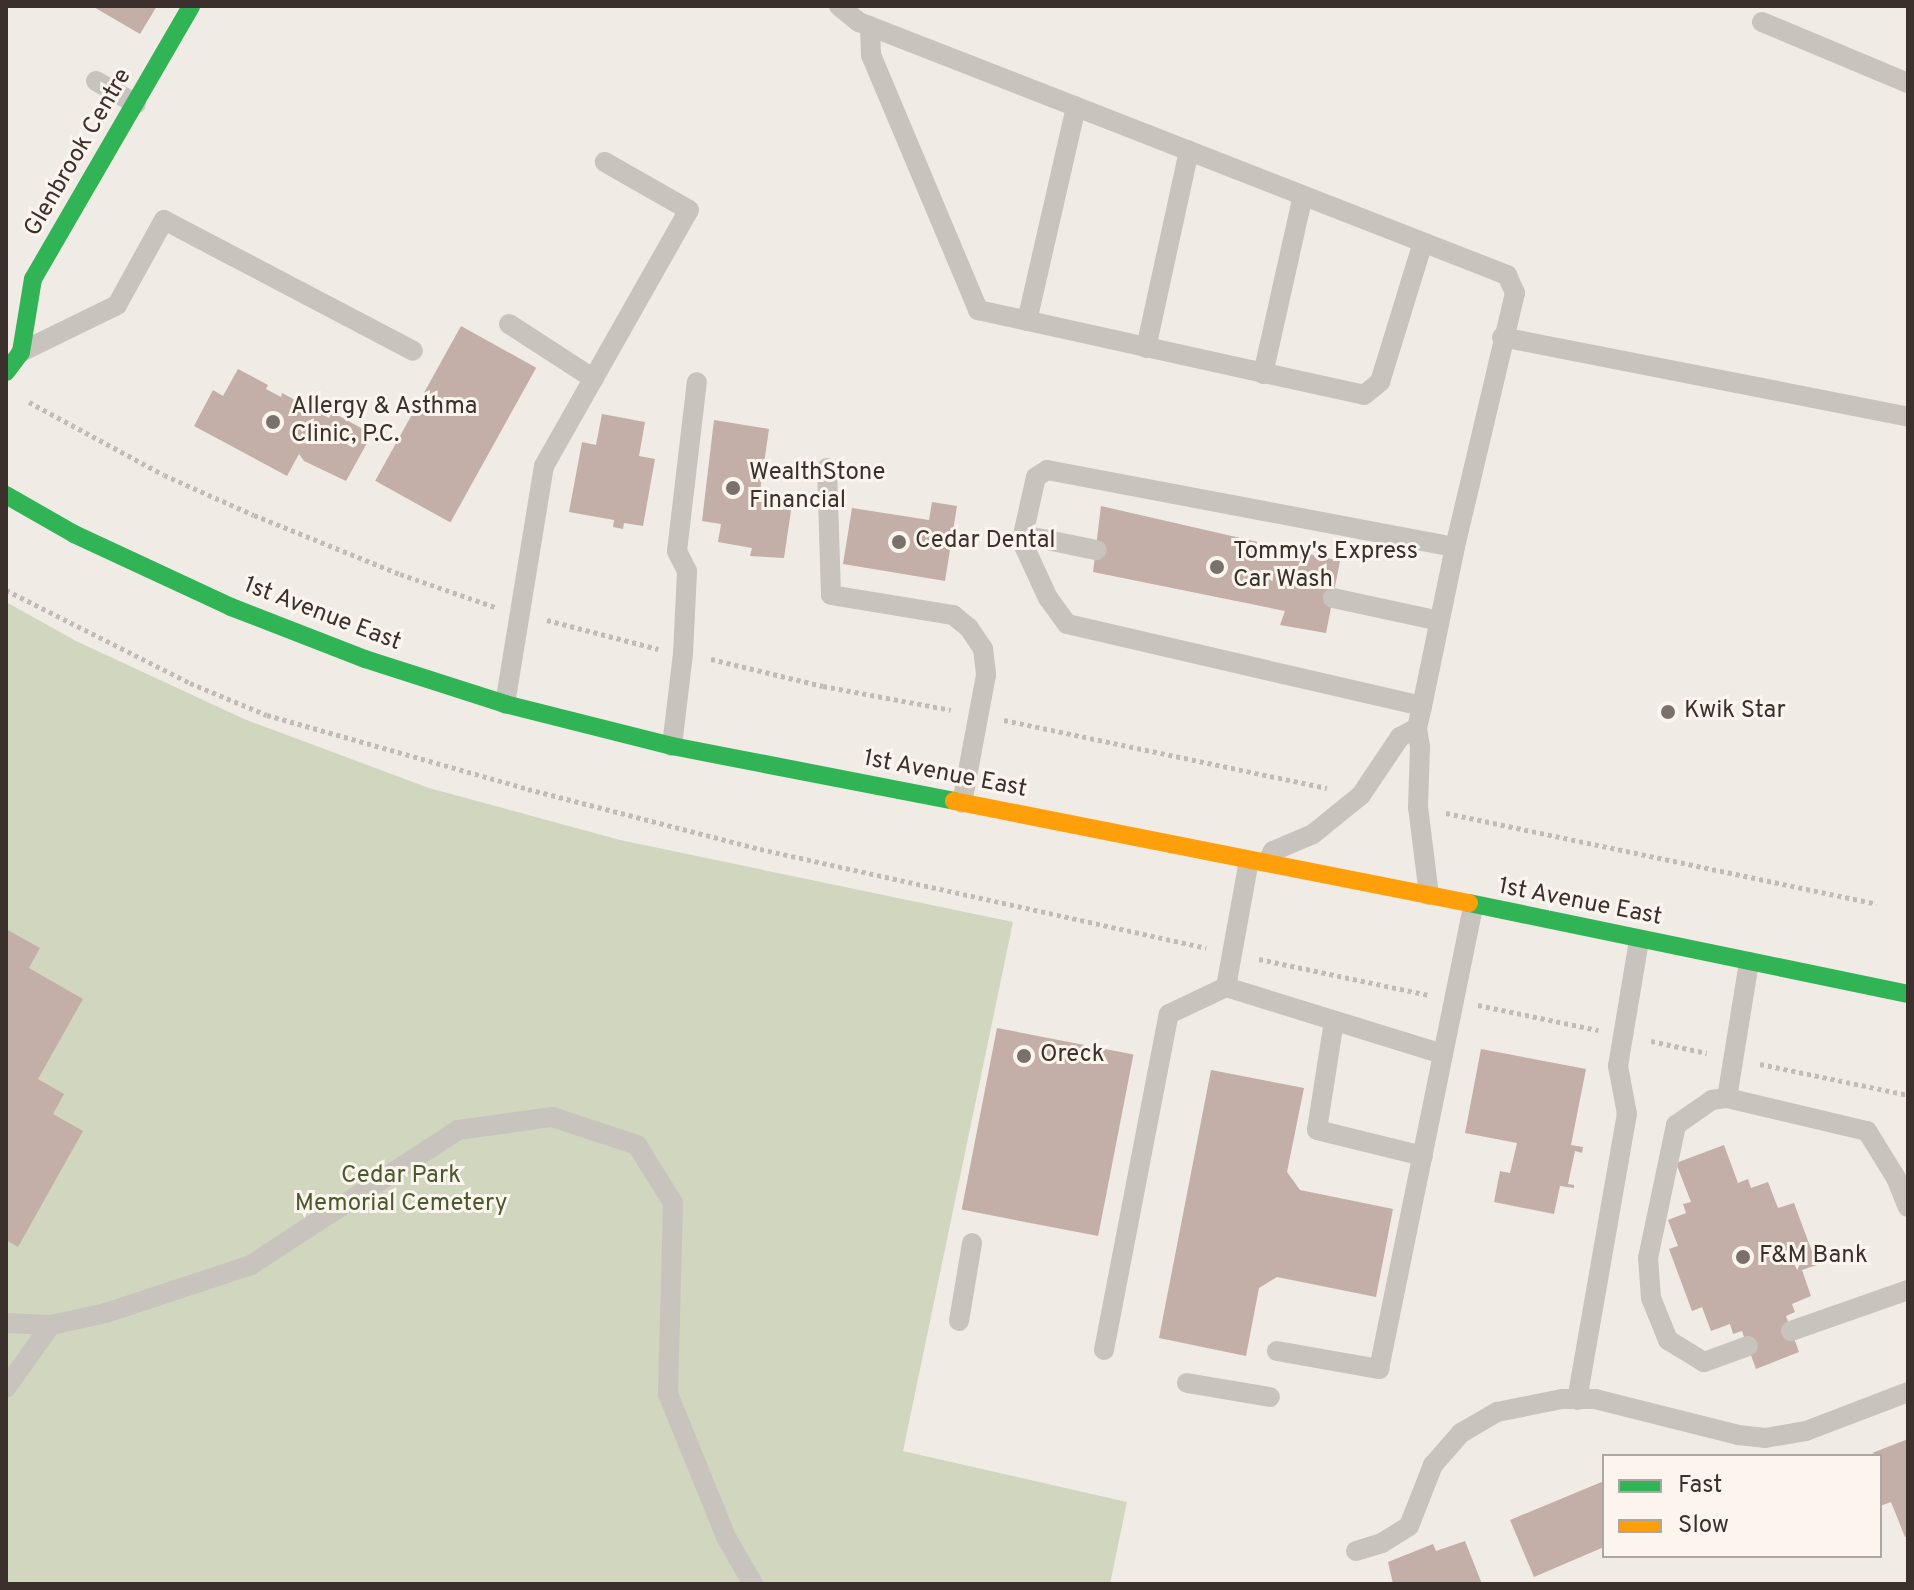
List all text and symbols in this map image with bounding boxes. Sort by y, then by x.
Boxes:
street label: Glenbrook Centre [19,64,139,242]
place label: Allergy & Asthma Clinic, P.C. [291,394,478,450]
marker: Allergy & Asthma Clinic, P.C. [262,411,284,433]
place label: WealthStone Financial [749,460,886,516]
marker: WealthStone Financial [724,479,742,497]
place label: Cedar Dental [915,528,1056,556]
marker: Cedar Dental [890,533,908,551]
place label: Tommy's Express Car Wash [1233,539,1418,595]
marker: Tommy's Express Car Wash [1208,558,1226,576]
street label: 1st Avenue East [239,572,405,658]
place label: Kwik Star [1684,698,1786,726]
marker: Kwik Star [1659,703,1677,721]
street label: 1st Avenue East [860,745,1030,805]
street label: 1st Avenue East [1495,873,1665,933]
place label: Oreck [1040,1042,1104,1070]
marker: Oreck [1015,1047,1033,1065]
park label: Cedar Park Memorial Cemetery [295,1163,507,1219]
place label: F&M Bank [1759,1243,1868,1271]
marker: F&M Bank [1734,1248,1752,1266]
legend [1602,1454,1882,1558]
text: Fast [1678,1471,1722,1501]
text: Slow [1678,1511,1729,1541]

